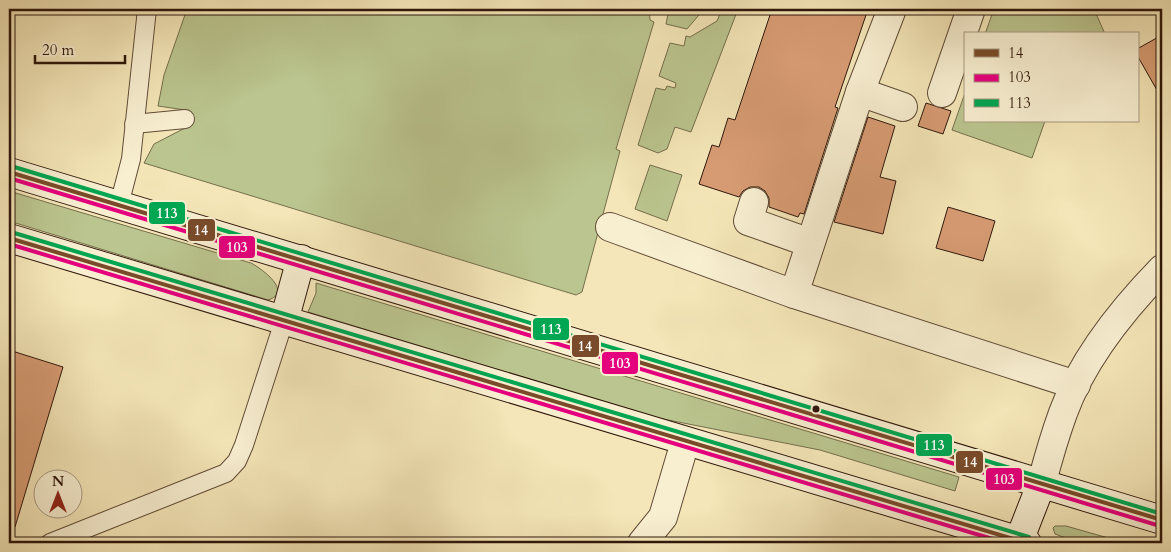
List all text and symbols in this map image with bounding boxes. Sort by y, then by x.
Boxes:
scale bar [35,32,125,64]
legend [964,32,1138,122]
text: 20 m [42,40,74,60]
text: 14 [1008,43,1024,63]
text: 103 [1008,67,1031,87]
text: 113 [1008,93,1031,113]
line badge: 113 [148,201,186,225]
text: 113 [156,204,178,223]
line badge: 14 [187,218,216,242]
text: 14 [194,221,208,240]
line badge: 103 [218,235,256,259]
text: 103 [226,238,248,257]
line badge: 113 [532,317,570,341]
text: 113 [540,320,562,339]
line badge: 14 [571,334,600,358]
text: 14 [578,337,592,356]
line badge: 103 [601,351,639,375]
text: 103 [609,354,631,373]
unlabelled marker [811,404,821,414]
line badge: 113 [915,433,953,457]
text: 113 [923,436,945,455]
line badge: 14 [955,450,984,474]
text: 14 [963,453,977,472]
line badge: 103 [985,467,1023,491]
north arrow [32,470,82,520]
text: 103 [993,470,1015,489]
text: N [52,472,64,491]

